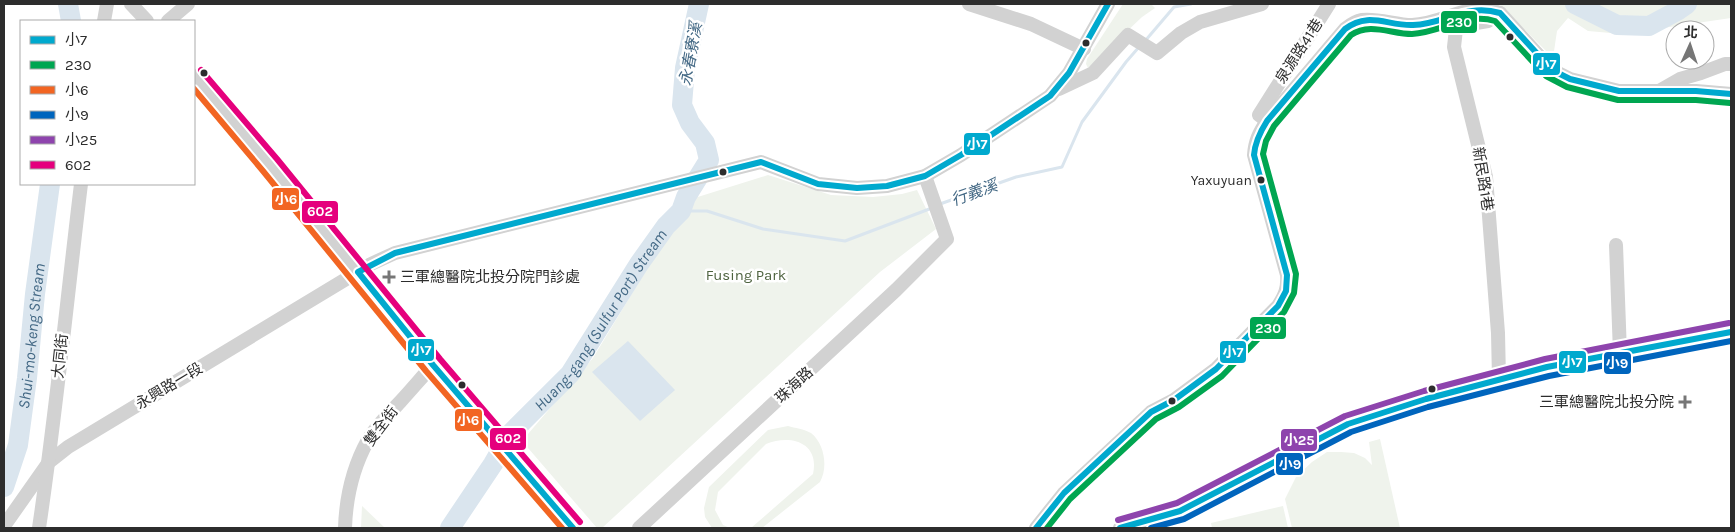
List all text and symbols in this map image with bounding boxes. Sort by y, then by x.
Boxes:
line badge: 230 [1440,10,1478,34]
text: 230 [1446,14,1472,31]
street label: 泉源路41巷 [1271,15,1327,87]
water label: 永春寮溪 [676,19,706,87]
legend [20,20,195,185]
north arrow [1665,20,1715,70]
text: 北 [1683,24,1698,41]
text: 小7 [65,31,87,49]
unlabelled marker [1505,32,1515,42]
unlabelled marker [1081,38,1091,48]
line badge: 小7 [1532,52,1561,76]
text: 230 [65,56,92,74]
text: 小7 [1536,56,1557,73]
unlabelled marker [199,68,209,78]
text: 小6 [65,81,89,99]
text: 小9 [65,106,89,124]
text: 小25 [65,131,97,149]
line badge: 小7 [963,132,991,156]
text: 小7 [967,136,988,153]
street label: 新民路1巷 [1469,146,1497,212]
text: 602 [65,156,91,174]
unlabelled marker [718,167,728,177]
place label: Yaxuyuan [1191,172,1252,189]
water label: 行義溪 [948,175,1002,210]
marker: Yaxuyuan [1256,175,1266,185]
line badge: 小6 [271,187,300,211]
text: 小6 [275,191,297,208]
line badge: 602 [301,200,339,224]
text: 602 [307,203,333,220]
water label: Huang-gang (Sulfur Port) Stream [530,226,671,415]
water label: Shui-mo-keng Stream [14,262,49,410]
park label: Fusing Park [706,266,786,284]
place label: 三軍總醫院北投分院門診處 [400,268,580,286]
marker: 三軍總醫院北投分院門診處 [382,270,396,284]
line badge: 230 [1249,316,1287,340]
text: 230 [1255,320,1281,337]
street label: 大同街 [49,333,71,379]
line badge: 小7 [407,338,435,362]
line badge: 小7 [1219,340,1247,364]
text: 小7 [411,342,432,359]
text: 小7 [1223,344,1244,361]
line badge: 小7 [1558,350,1587,374]
line badge: 小9 [1603,351,1632,375]
text: 小7 [1562,354,1583,371]
text: 小9 [1606,355,1628,372]
street label: 永興路一段 [132,359,206,413]
street label: 珠海路 [771,363,817,407]
unlabelled marker [457,380,467,390]
unlabelled marker [1427,384,1437,394]
place label: 三軍總醫院北投分院 [1539,393,1674,411]
marker: 三軍總醫院北投分院 [1678,395,1692,409]
unlabelled marker [1167,396,1177,406]
street label: 雙全街 [360,403,402,449]
line badge: 小6 [454,408,483,432]
text: 小6 [457,412,479,429]
line badge: 602 [489,427,527,451]
line badge: 小25 [1280,428,1318,452]
text: 602 [495,430,521,447]
text: 小25 [1284,432,1314,449]
line badge: 小9 [1275,452,1304,476]
text: 小9 [1279,456,1301,473]

